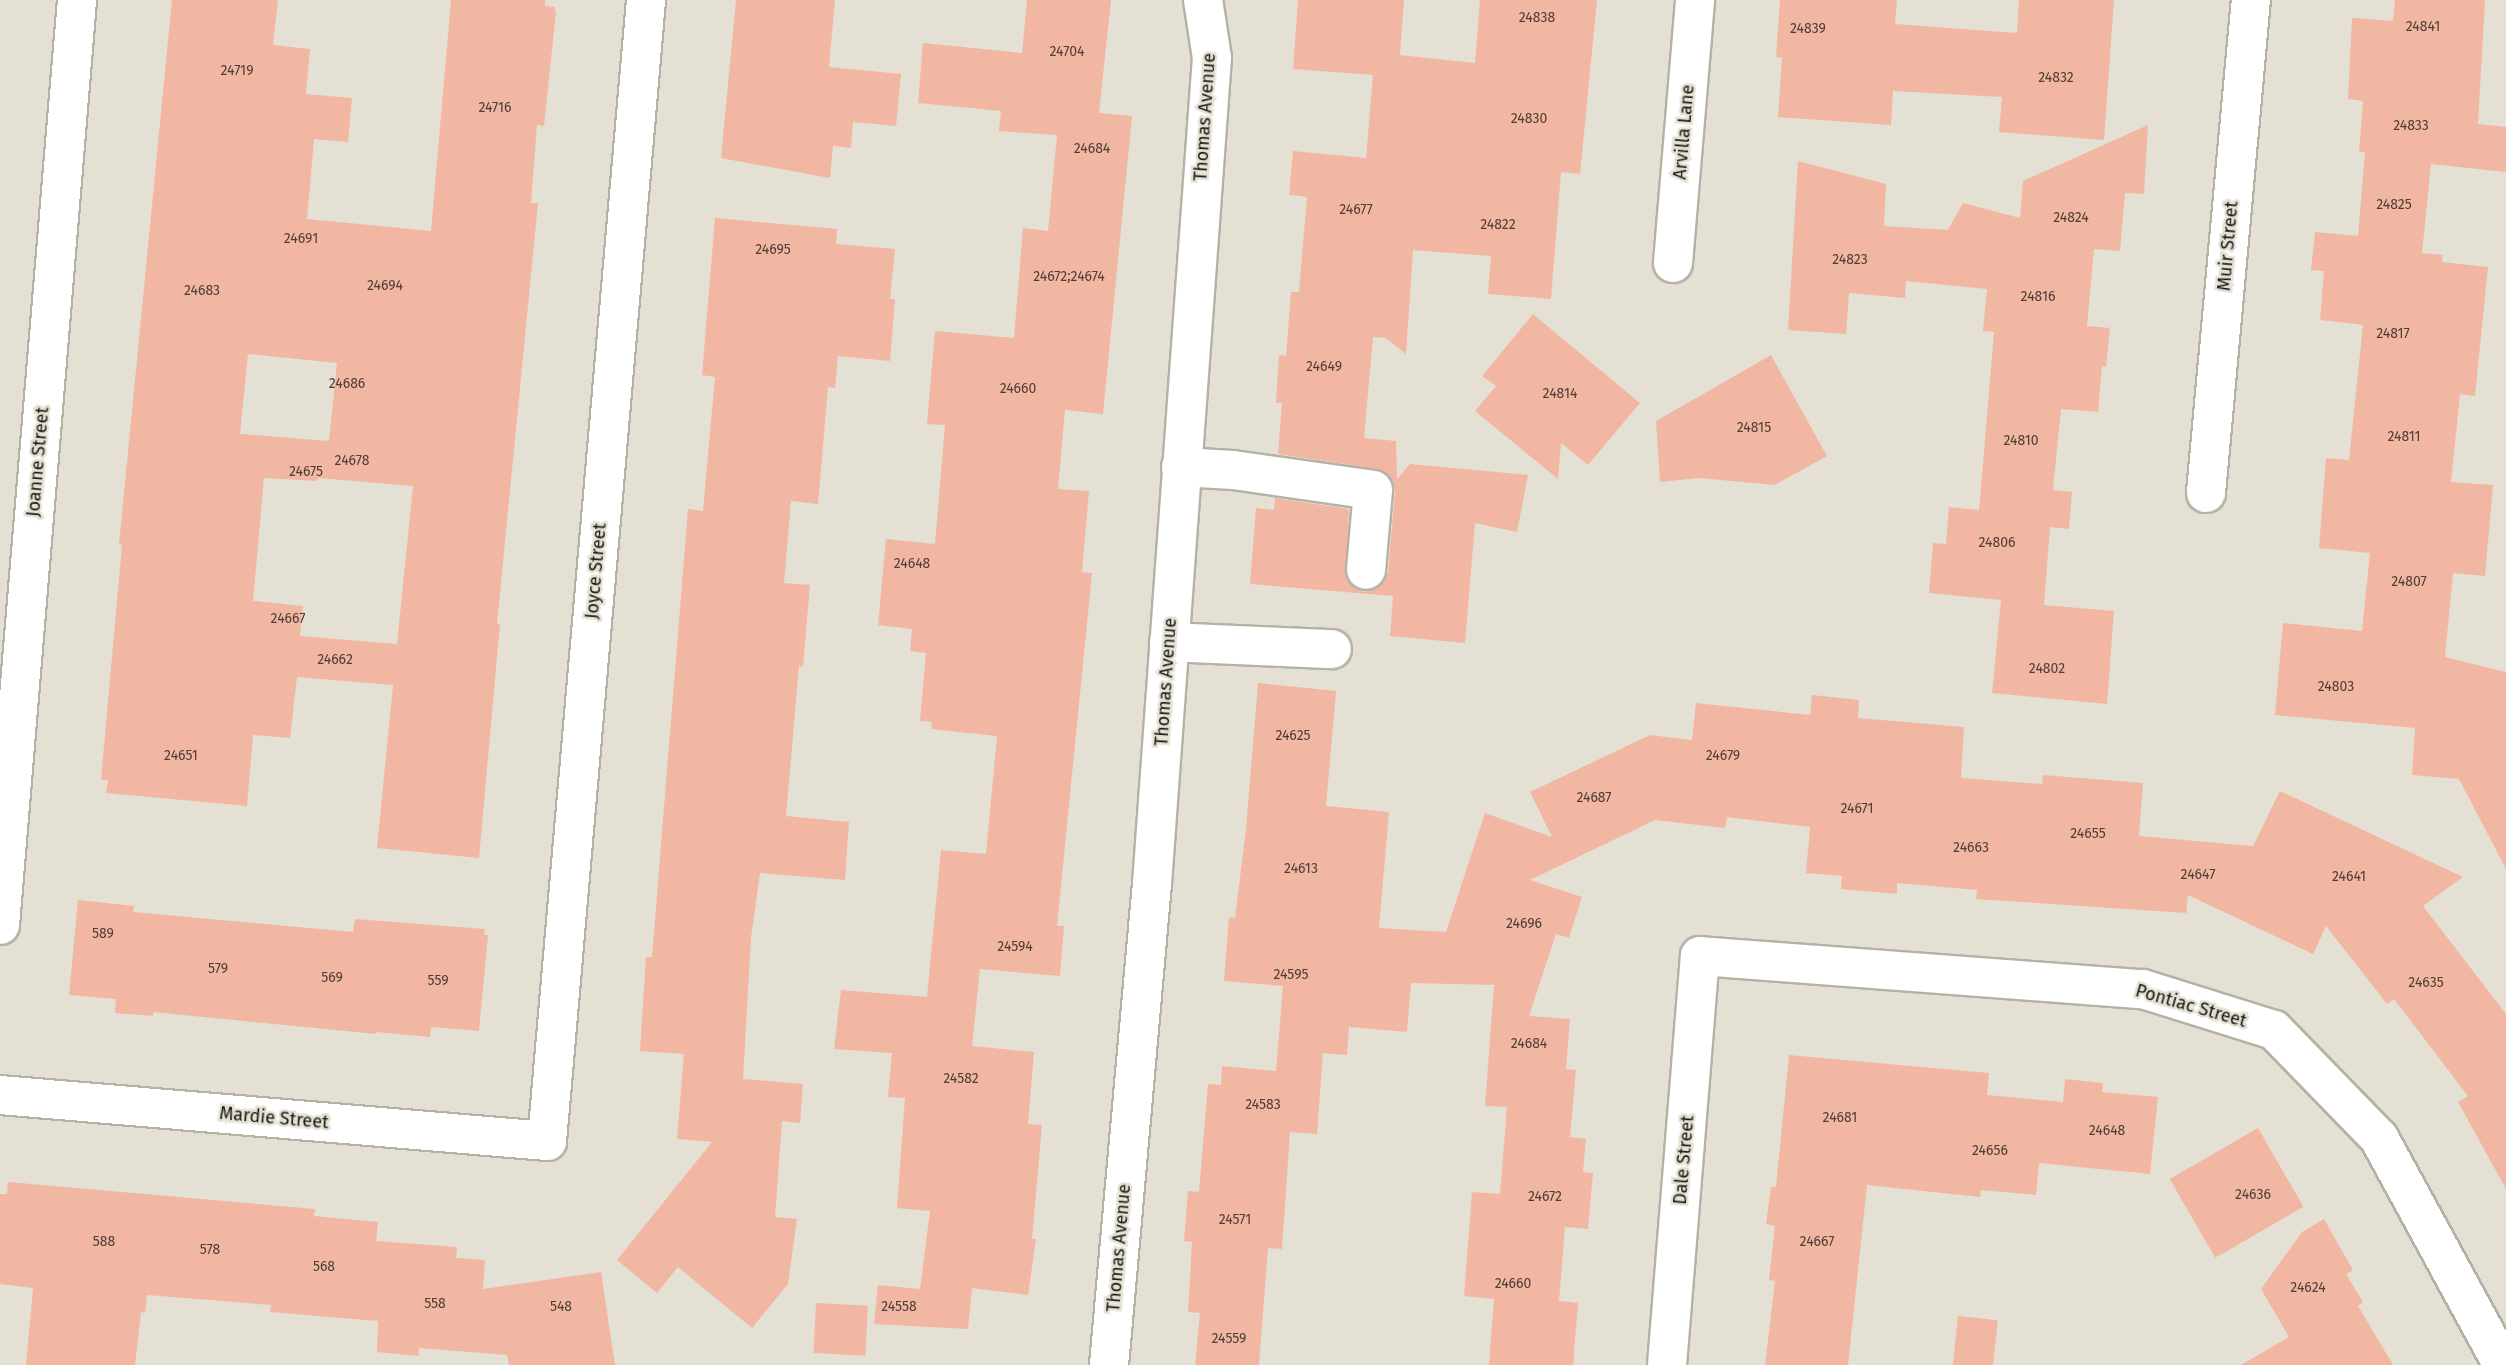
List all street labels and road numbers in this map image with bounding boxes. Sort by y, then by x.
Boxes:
street label: Thomas Avenue [1190,52,1220,182]
street label: Arvilla Lane [1669,84,1699,180]
street label: Muir Street [2213,200,2243,292]
street label: Joanne Street [22,406,54,518]
street label: Joyce Street [581,522,611,620]
street label: Thomas Avenue [1151,617,1181,747]
street label: Pontiac Street [2133,980,2249,1032]
street label: Mardie Street [219,1102,329,1134]
street label: Dale Street [1669,1114,1699,1206]
street label: Thomas Avenue [1103,1183,1135,1313]

